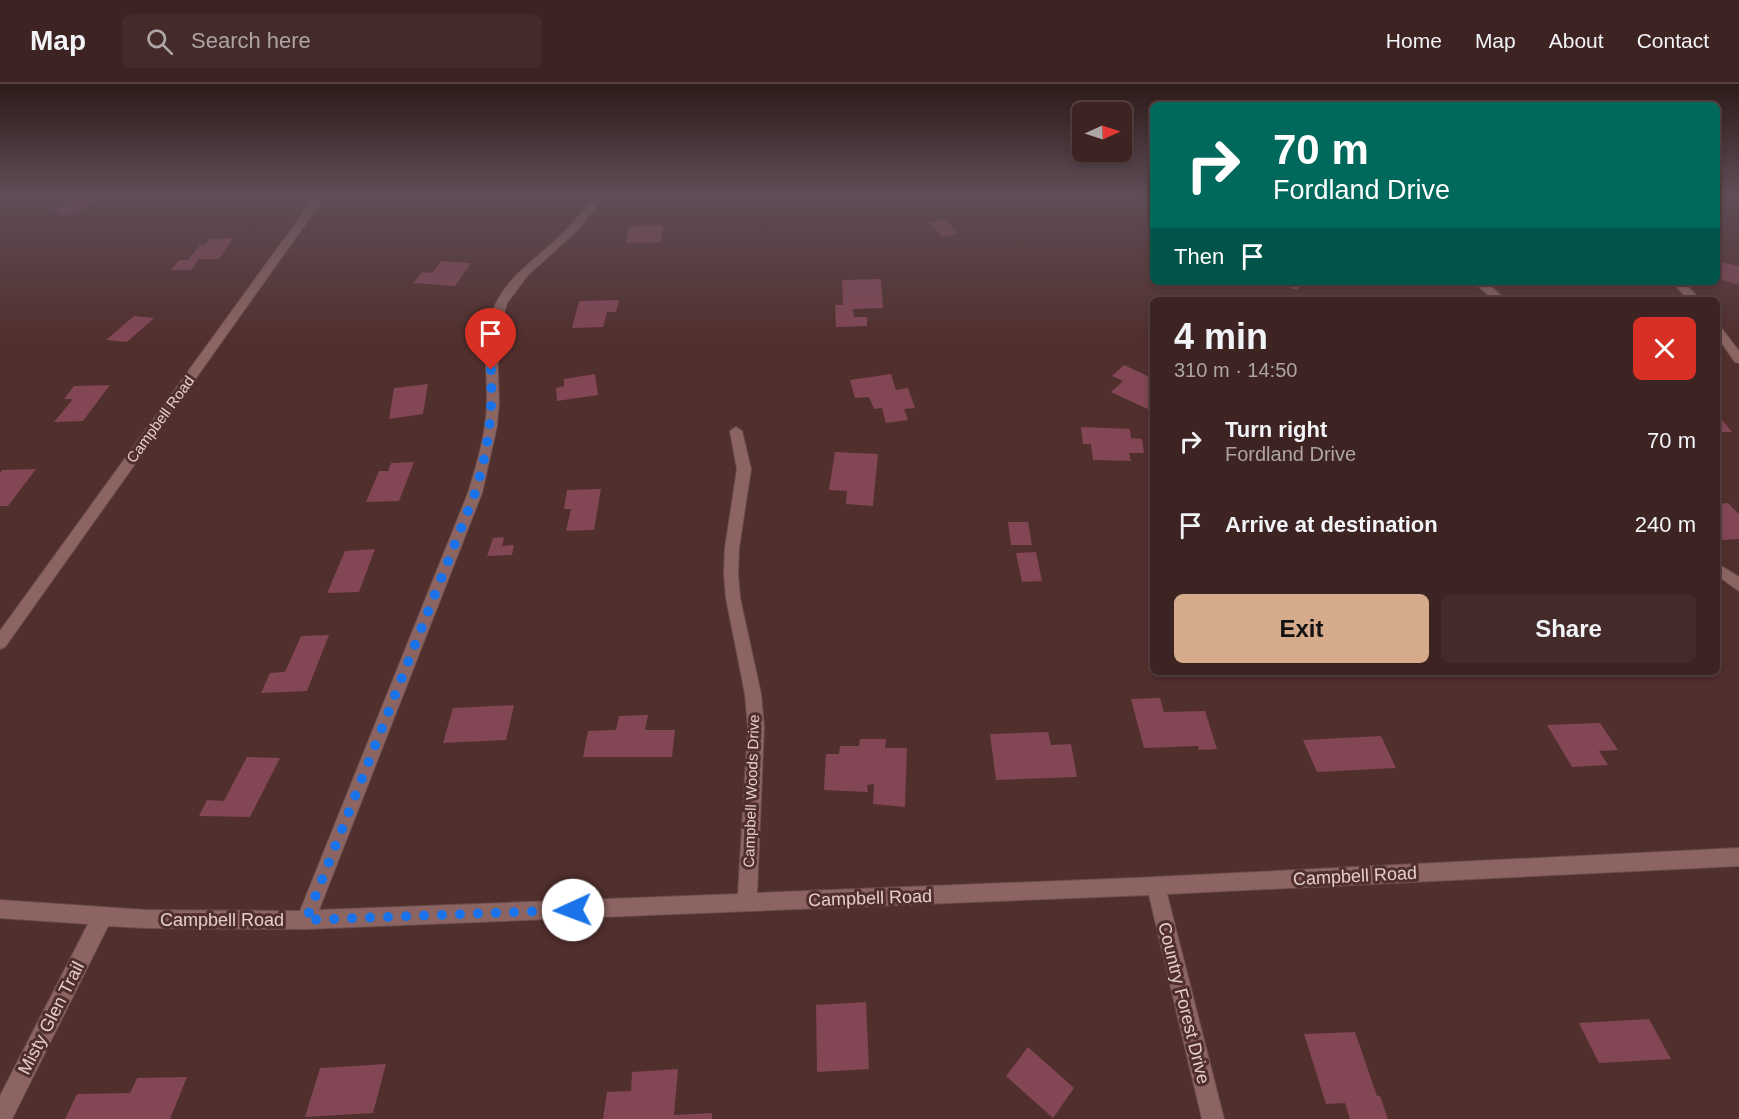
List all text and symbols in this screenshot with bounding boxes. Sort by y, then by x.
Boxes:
search box [122,14,542,68]
text: Map [30,25,86,56]
icon: search [143,25,176,58]
text: Search here [191,28,311,53]
text: Home [1386,29,1442,52]
text: Map [1475,29,1516,52]
text: About [1549,29,1604,52]
text: Contact [1637,29,1709,52]
north arrow [1072,102,1132,162]
map controls [1072,102,1132,162]
icon: right [1174,126,1252,204]
text: 70 m [1273,126,1369,173]
text: Fordland Drive [1273,175,1450,205]
icon: arrive [1236,240,1269,273]
text: Then [1174,244,1224,269]
pin [465,308,516,370]
text: 4 min [1174,316,1268,357]
icon: arrive [474,317,507,350]
button: close [1633,317,1696,380]
text: 310 m · 14:50 [1174,359,1297,381]
street label: Campbell Road [123,372,197,466]
text: Turn right [1225,417,1327,442]
icon: right [1174,425,1207,458]
text: 70 m [1647,428,1696,453]
text: Fordland Drive [1225,443,1356,465]
icon: arrive [1174,509,1207,542]
text: Arrive at destination [1225,512,1438,537]
text: 240 m [1635,512,1696,537]
button: Exit [1174,594,1429,663]
button: Share [1441,594,1696,663]
street label: Campbell Woods Drive [740,714,762,868]
street label: Campbell Road [1293,863,1417,889]
position arrow [541,878,605,942]
street label: Campbell Road [808,886,932,910]
street label: Campbell Road [160,910,284,930]
street label: Country Forest Drive [1154,920,1214,1086]
street label: Misty Glen Trail [14,958,88,1078]

